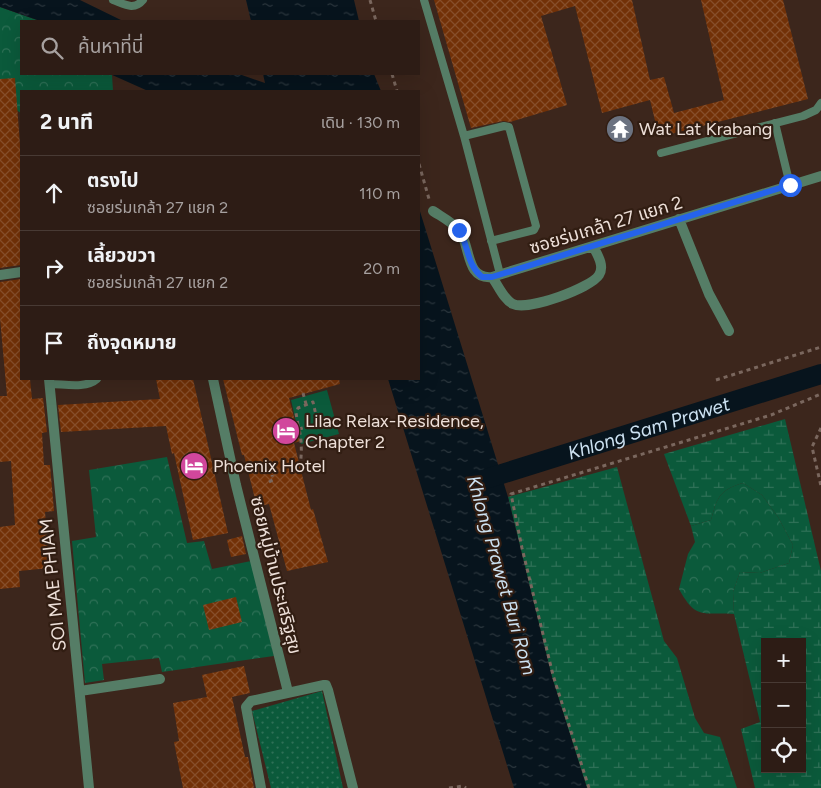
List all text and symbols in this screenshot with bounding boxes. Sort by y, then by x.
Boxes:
search box [20,20,420,75]
icon: search [38,34,66,62]
text: ค้นหาที่นี่ [78,35,143,58]
text: 2 นาที [40,109,93,134]
text: เดิน · 130 m [321,113,400,132]
temple icon: Wat Lat Krabang [605,114,635,144]
place label: Wat Lat Krabang [639,118,772,140]
text: ตรงไป [87,169,139,192]
route start [779,174,802,197]
icon: ahead [40,179,68,207]
text: 110 m [359,184,400,203]
street label: ซอยร่มเกล้า 27 แยก 2 [527,191,685,259]
text: ซอยร่มเกล้า 27 แยก 2 [87,198,228,217]
route end [448,219,471,242]
text: เลี้ยวขวา [87,244,156,267]
icon: right [40,254,68,282]
text: 20 m [363,259,400,278]
text: ซอยร่มเกล้า 27 แยก 2 [87,273,228,292]
icon: arrive [40,329,68,357]
text: ถึงจุดหมาย [87,331,177,354]
water label: Khlong Sam Prawet [565,392,733,465]
place label: Lilac Relax-Residence, Chapter 2 [305,410,484,453]
hotel icon: Lilac Relax-Residence, Chapter 2 [271,416,301,446]
hotel icon: Phoenix Hotel [179,451,209,481]
place label: Phoenix Hotel [213,455,325,477]
water label: Khlong Prawet Buri Rom [462,473,541,678]
street label: ซอยหมู่บ้านประเสริฐสุข [245,494,306,656]
street label: SOI MAE PHIAM [35,518,71,652]
map controls [761,638,806,773]
button: + [761,638,806,683]
button: − [761,683,806,728]
button: locate [761,728,806,773]

